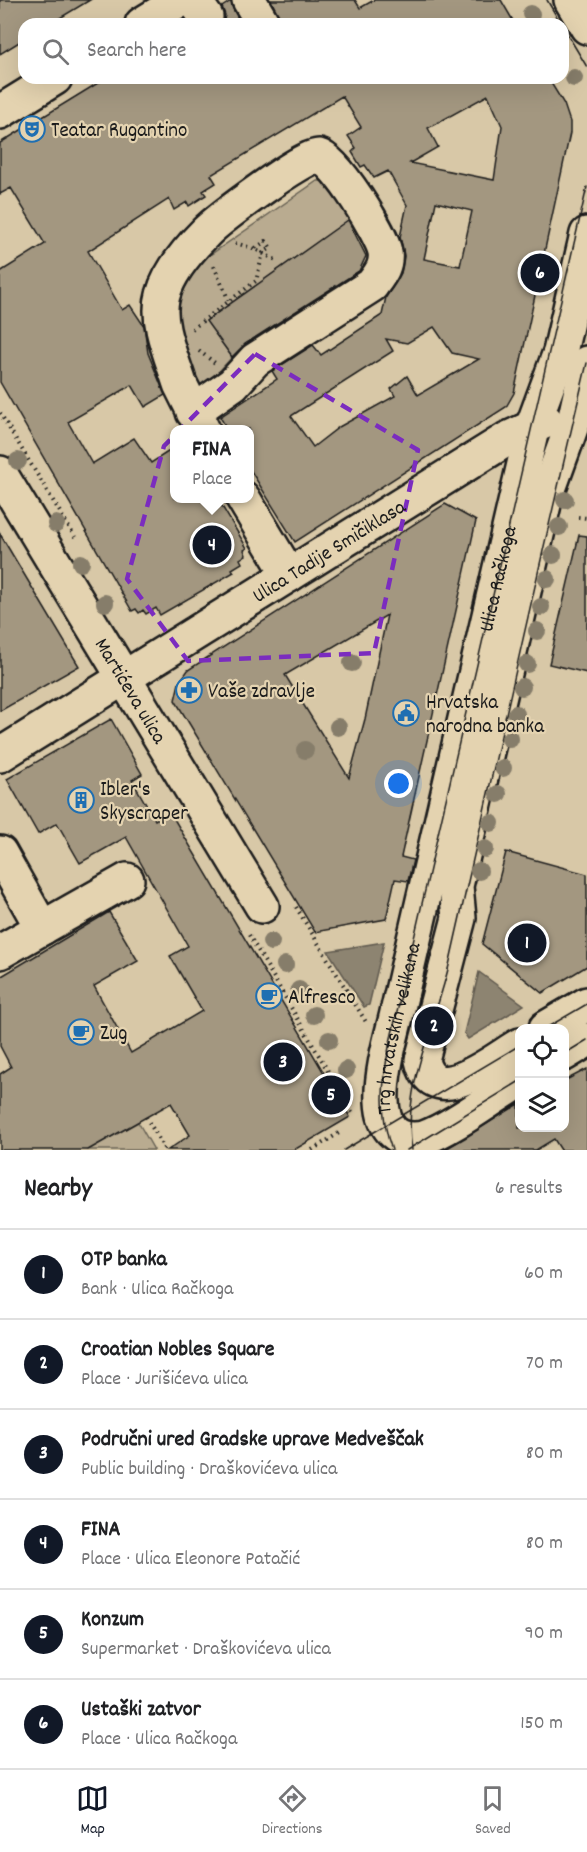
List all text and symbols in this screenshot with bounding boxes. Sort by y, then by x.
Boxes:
search box [18,18,569,84]
icon: search [39,35,72,68]
text: Search here [87,36,186,67]
theatre icon: Teatar Rugantino [17,114,47,144]
place label: Teatar Rugantino [51,117,187,147]
pin: 6 [520,250,560,296]
popup [170,425,254,503]
text: FINA [192,435,231,466]
text: Place [192,466,232,494]
street label: Ulica Tadije Smičiklasa [248,493,413,612]
pin: 4 [192,522,232,568]
street label: Ulica Račkoga [473,522,527,635]
street label: Martićeva ulica [85,633,173,751]
pharmacy icon: Vaše zdravlje [174,675,204,705]
place label: Vaše zdravlje [208,678,315,708]
place label: Hrvatska narodna banka [426,689,545,743]
public building icon: Hrvatska narodna banka [391,698,421,728]
your location [384,769,413,798]
place label: Ibler's Skyscraper [100,776,188,830]
building icon: Ibler's Skyscraper [66,785,96,815]
pin: 1 [508,920,546,966]
street label: Trg hrvatskih velikana [371,939,431,1115]
cafe icon: Alfresco [254,981,284,1011]
place label: Alfresco [288,984,356,1014]
pin: 2 [414,1004,454,1048]
cafe icon: Zug [66,1017,96,1047]
place label: Zug [100,1020,128,1050]
map controls [515,1024,569,1132]
button: locate [515,1024,569,1078]
pin: 3 [264,1040,302,1084]
pin: 5 [312,1072,350,1118]
button: layers [515,1078,569,1132]
text: Nearby [24,1171,92,1208]
text: 6 results [495,1175,563,1203]
text: OTP banka [81,1245,167,1276]
text: 1 [41,1260,46,1288]
text: 60 m [524,1260,563,1288]
text: Bank · Ulica Račkoga [81,1276,234,1304]
text: Croatian Nobles Square [81,1335,274,1366]
text: 2 [39,1350,48,1378]
text: 70 m [526,1350,563,1378]
text: Place · Jurišićeva ulica [81,1366,248,1394]
text: Područni ured Gradske uprave Medveščak [81,1425,424,1456]
text: 3 [39,1440,48,1468]
text: 80 m [526,1440,563,1468]
text: Public building · Draškovićeva ulica [81,1456,337,1484]
text: FINA [81,1515,121,1546]
text: 4 [39,1530,48,1558]
text: 80 m [526,1530,563,1558]
text: Place · Ulica Eleonore Patačić [81,1546,300,1574]
text: Konzum [81,1605,144,1636]
text: 5 [39,1620,48,1648]
text: 90 m [525,1620,563,1648]
text: Supermarket · Draškovićeva ulica [81,1636,331,1664]
text: Ustaški zatvor [81,1695,201,1726]
text: 6 [39,1710,48,1738]
text: 150 m [520,1710,563,1738]
text: Place · Ulica Račkoga [81,1726,237,1754]
tab: Map [76,1782,109,1841]
tab: Directions [262,1782,322,1841]
tab: Saved [475,1782,511,1841]

